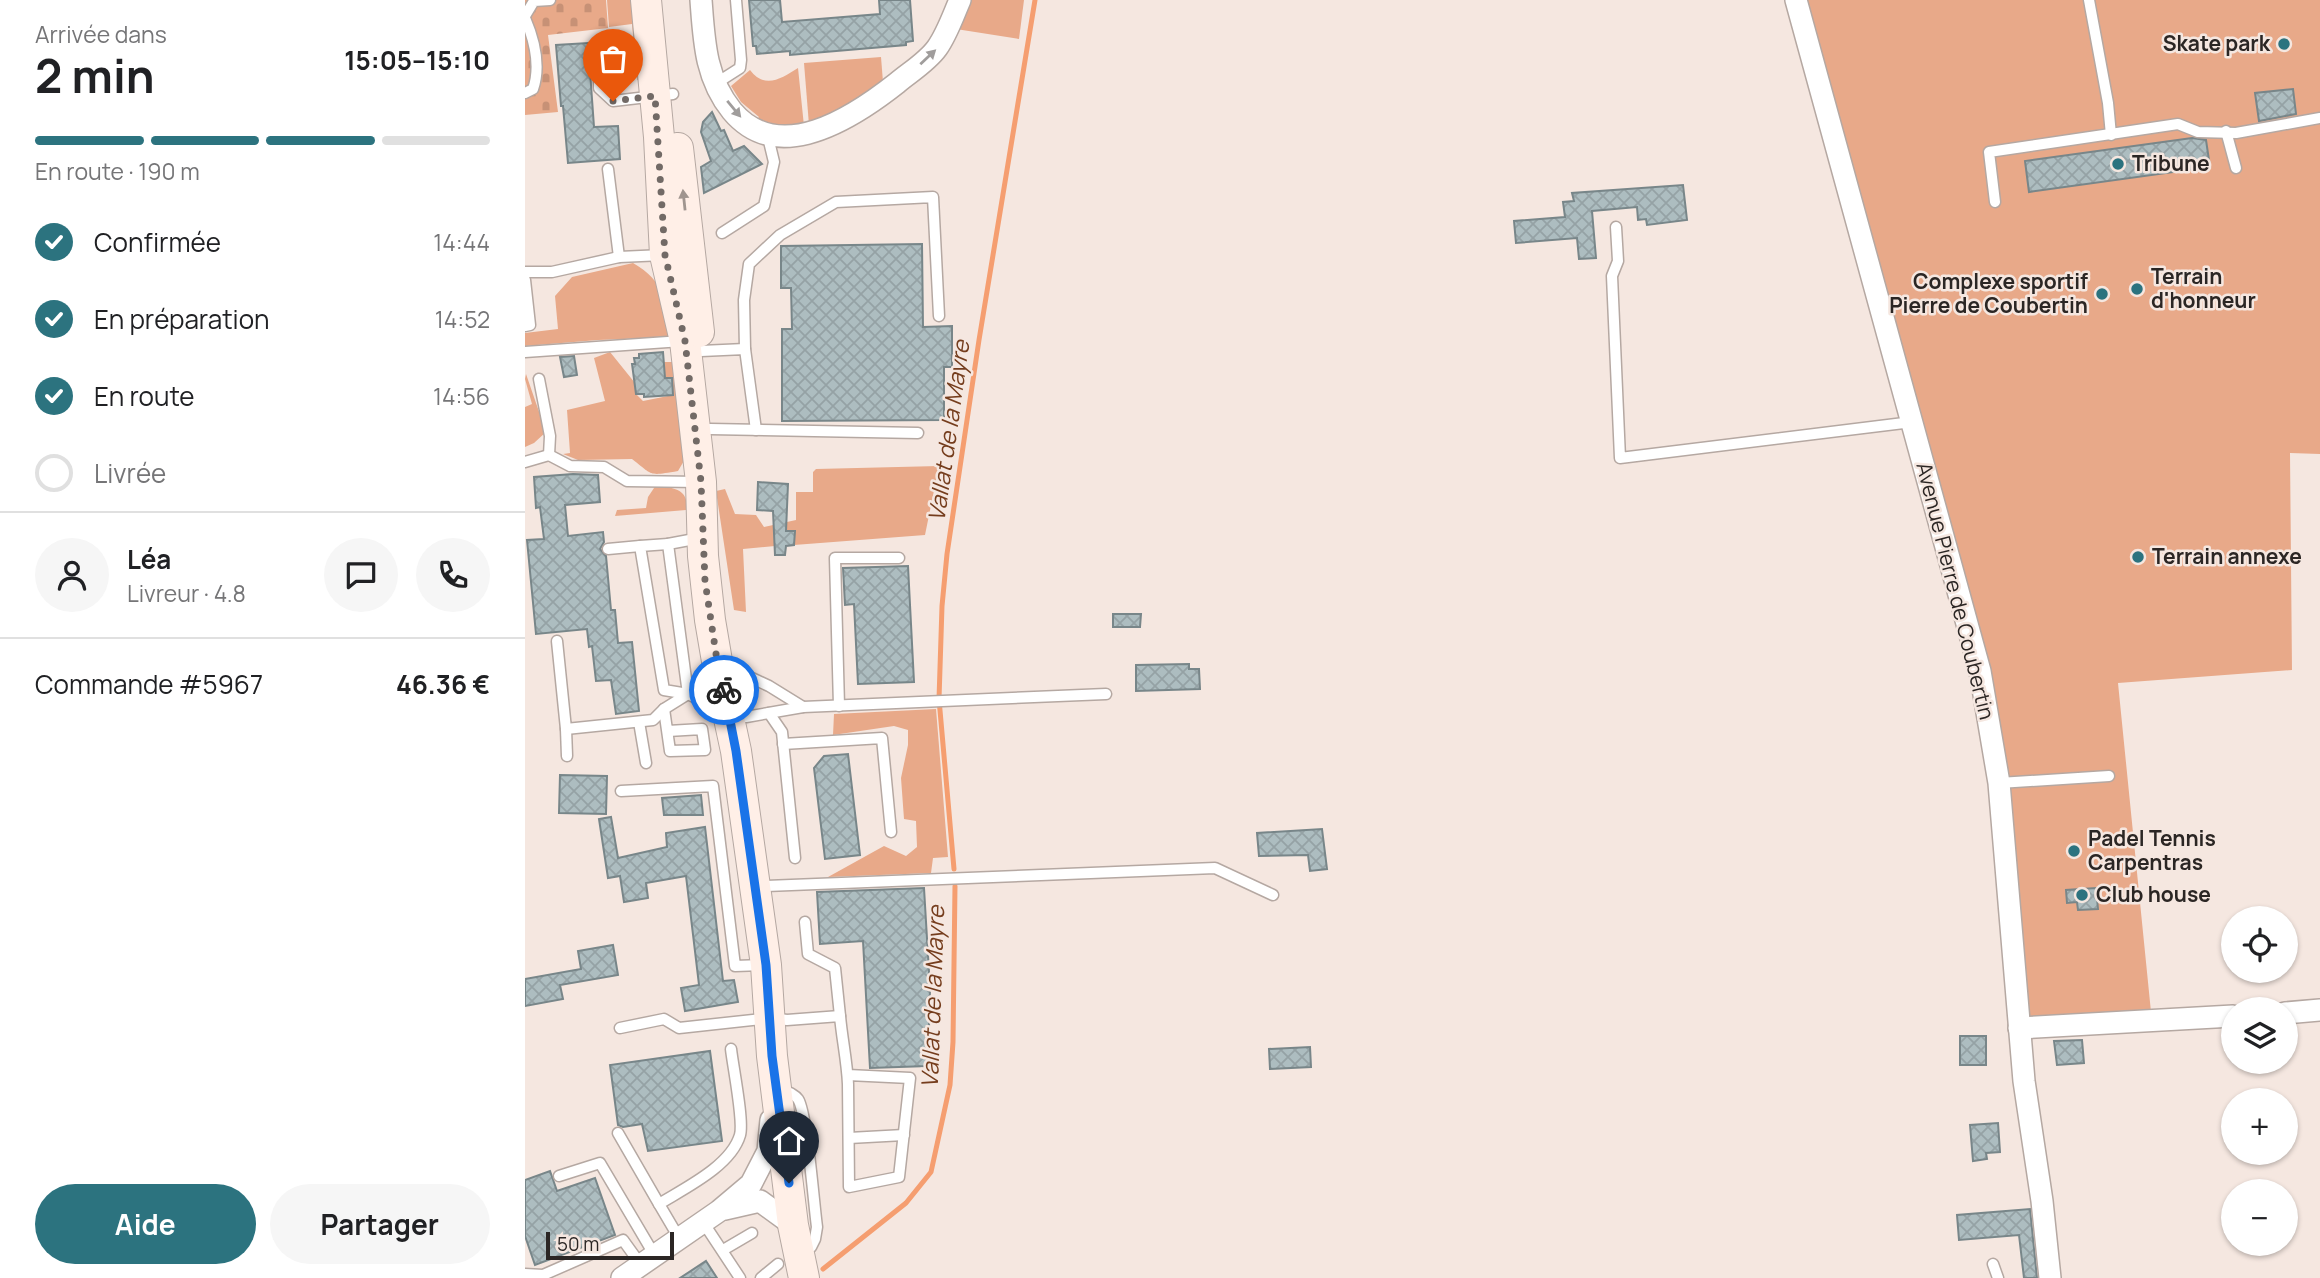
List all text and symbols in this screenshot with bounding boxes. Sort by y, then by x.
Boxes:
text: Arrivée dans [35,18,167,50]
pin [583,29,643,101]
place label: Skate park [2163,29,2271,57]
marker: Skate park [2276,36,2292,52]
icon: bag [594,40,632,78]
text: 15:05–15:10 [344,42,490,78]
text: 2 min [35,44,155,107]
one-way arrow [919,49,936,65]
one-way arrow [726,100,741,118]
place label: Tribune [2132,149,2210,177]
text: En route · 190 m [35,155,200,187]
marker: Tribune [2110,156,2126,172]
one-way arrow [679,189,690,211]
icon: check [35,223,73,261]
text: Confirmée [94,224,221,260]
text: 14:44 [433,226,490,258]
place label: Terrain d'honneur [2151,262,2256,314]
place label: Complexe sportif Pierre de Coubertin [1889,267,2088,319]
marker: Terrain d'honneur [2129,281,2145,297]
marker: Complexe sportif Pierre de Coubertin [2094,286,2110,302]
icon: check [35,300,73,338]
text: En préparation [94,301,269,337]
text: 14:52 [435,303,490,335]
water label: Vallat de la Mayre [919,337,977,523]
icon: check [35,377,73,415]
text: En route [94,378,195,414]
text: 14:56 [433,380,490,412]
text: Livrée [94,455,166,491]
street label: Avenue Pierre de Coubertin [1910,459,2002,722]
button: person [35,538,109,612]
button: chat [324,538,398,612]
button: phone [416,538,490,612]
text: Léa [127,541,171,577]
place label: Terrain annexe [2152,542,2302,570]
marker: Terrain annexe [2130,549,2146,565]
text: Livreur · 4.8 [127,577,246,609]
courier [689,655,759,725]
text: Commande #5967 [35,666,263,702]
text: 46.36 € [396,666,490,702]
icon: bike [705,671,743,709]
place label: Padel Tennis Carpentras [2088,824,2216,876]
marker: Padel Tennis Carpentras [2066,843,2082,859]
place label: Club house [2096,880,2211,908]
marker: Club house [2074,887,2090,903]
water label: Vallat de la Mayre [913,904,951,1089]
map controls [2221,906,2298,1256]
button: locate [2221,906,2298,983]
button: layers [2221,997,2298,1074]
button: + [2221,1088,2298,1165]
pin [759,1111,819,1183]
icon: home [770,1122,808,1160]
button: − [2221,1179,2298,1256]
button: Aide [35,1184,256,1264]
button: Partager [270,1184,490,1264]
scale bar [546,1229,674,1261]
text: 50 m [557,1231,599,1257]

